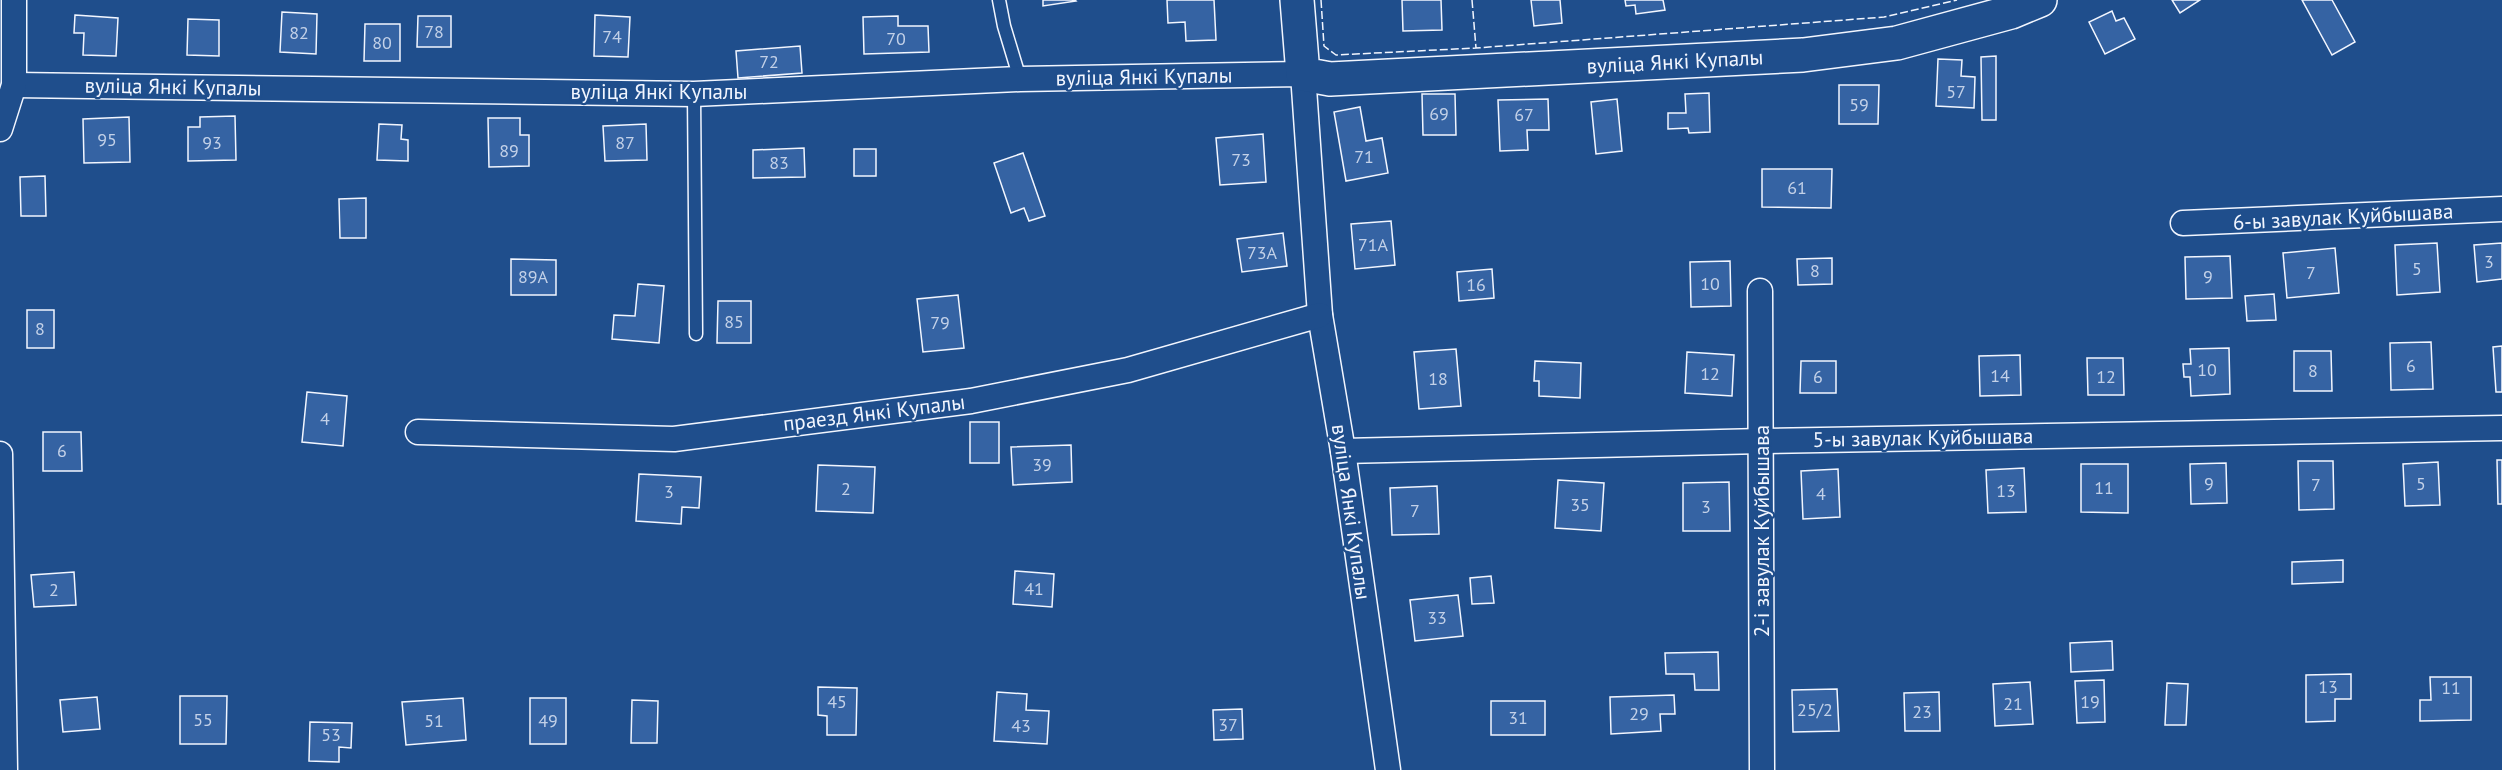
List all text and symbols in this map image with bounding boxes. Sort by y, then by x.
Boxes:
house number: 78 [424,20,444,43]
house number: 82 [289,21,309,44]
house number: 74 [602,25,622,48]
house number: 70 [886,27,906,50]
house number: 80 [372,31,392,54]
street label: вуліца Янкі Купалы [1586,43,1764,80]
house number: 72 [759,50,779,73]
street label: вуліца Янкі Купалы [1055,61,1233,92]
street label: вуліца Янкі Купалы [84,71,262,102]
street label: вуліца Янкі Купалы [571,78,747,105]
house number: 57 [1946,80,1966,103]
house number: 59 [1849,93,1869,116]
house number: 69 [1429,102,1449,125]
house number: 67 [1514,103,1534,126]
house number: 95 [97,128,117,151]
house number: 93 [202,131,222,154]
house number: 87 [615,131,635,154]
house number: 89 [499,139,519,162]
house number: 71 [1354,145,1374,168]
house number: 73 [1231,148,1251,171]
house number: 83 [769,151,789,174]
house number: 61 [1787,176,1807,199]
street label: 6-ы завулак Куйбышава [2232,197,2454,236]
house number: 71А [1358,233,1389,256]
house number: 73А [1247,241,1278,264]
house number: 3 [2484,250,2494,273]
house number: 5 [2412,257,2422,280]
house number: 8 [1810,259,1820,282]
house number: 7 [2306,261,2316,284]
house number: 89А [518,265,549,288]
house number: 9 [2203,265,2213,288]
house number: 10 [1700,272,1720,295]
house number: 16 [1466,273,1486,296]
house number: 85 [724,310,744,333]
house number: 79 [930,311,950,334]
house number: 8 [35,317,45,340]
house number: 6 [2406,354,2416,377]
house number: 10 [2197,358,2217,381]
house number: 8 [2308,359,2318,382]
house number: 12 [1700,362,1720,385]
house number: 14 [1990,364,2010,387]
house number: 6 [1813,365,1823,388]
house number: 12 [2096,365,2116,388]
house number: 18 [1428,367,1448,390]
street label: праезд Янкі Купалы [781,388,966,437]
house number: 4 [320,407,330,430]
street label: вуліца Янкі Купалы [1326,422,1377,601]
street label: 5-ы завулак Куйбышава [1812,422,2034,453]
street label: 2-і завулак Куйбышава [1748,425,1775,637]
house number: 6 [57,439,67,462]
house number: 39 [1032,453,1052,476]
house number: 9 [2204,472,2214,495]
house number: 5 [2416,472,2426,495]
house number: 7 [2311,473,2321,496]
house number: 11 [2094,476,2114,499]
house number: 2 [841,477,851,500]
house number: 13 [1996,479,2016,502]
house number: 3 [664,480,674,503]
house number: 4 [1816,482,1826,505]
house number: 35 [1570,493,1590,516]
house number: 3 [1701,495,1711,518]
house number: 7 [1410,499,1420,522]
house number: 41 [1024,577,1044,600]
house number: 2 [49,578,59,601]
house number: 33 [1427,606,1447,629]
house number: 13 [2318,675,2338,698]
house number: 11 [2441,676,2461,699]
house number: 45 [827,690,847,713]
house number: 19 [2080,690,2100,713]
house number: 21 [2003,692,2023,715]
house number: 25/2 [1797,698,1833,721]
house number: 23 [1912,700,1932,723]
house number: 29 [1629,702,1649,725]
house number: 31 [1508,706,1528,729]
house number: 55 [193,708,213,731]
house number: 51 [424,709,444,732]
house number: 49 [538,709,558,732]
house number: 37 [1218,713,1238,736]
house number: 43 [1011,714,1031,737]
house number: 53 [321,723,341,746]

